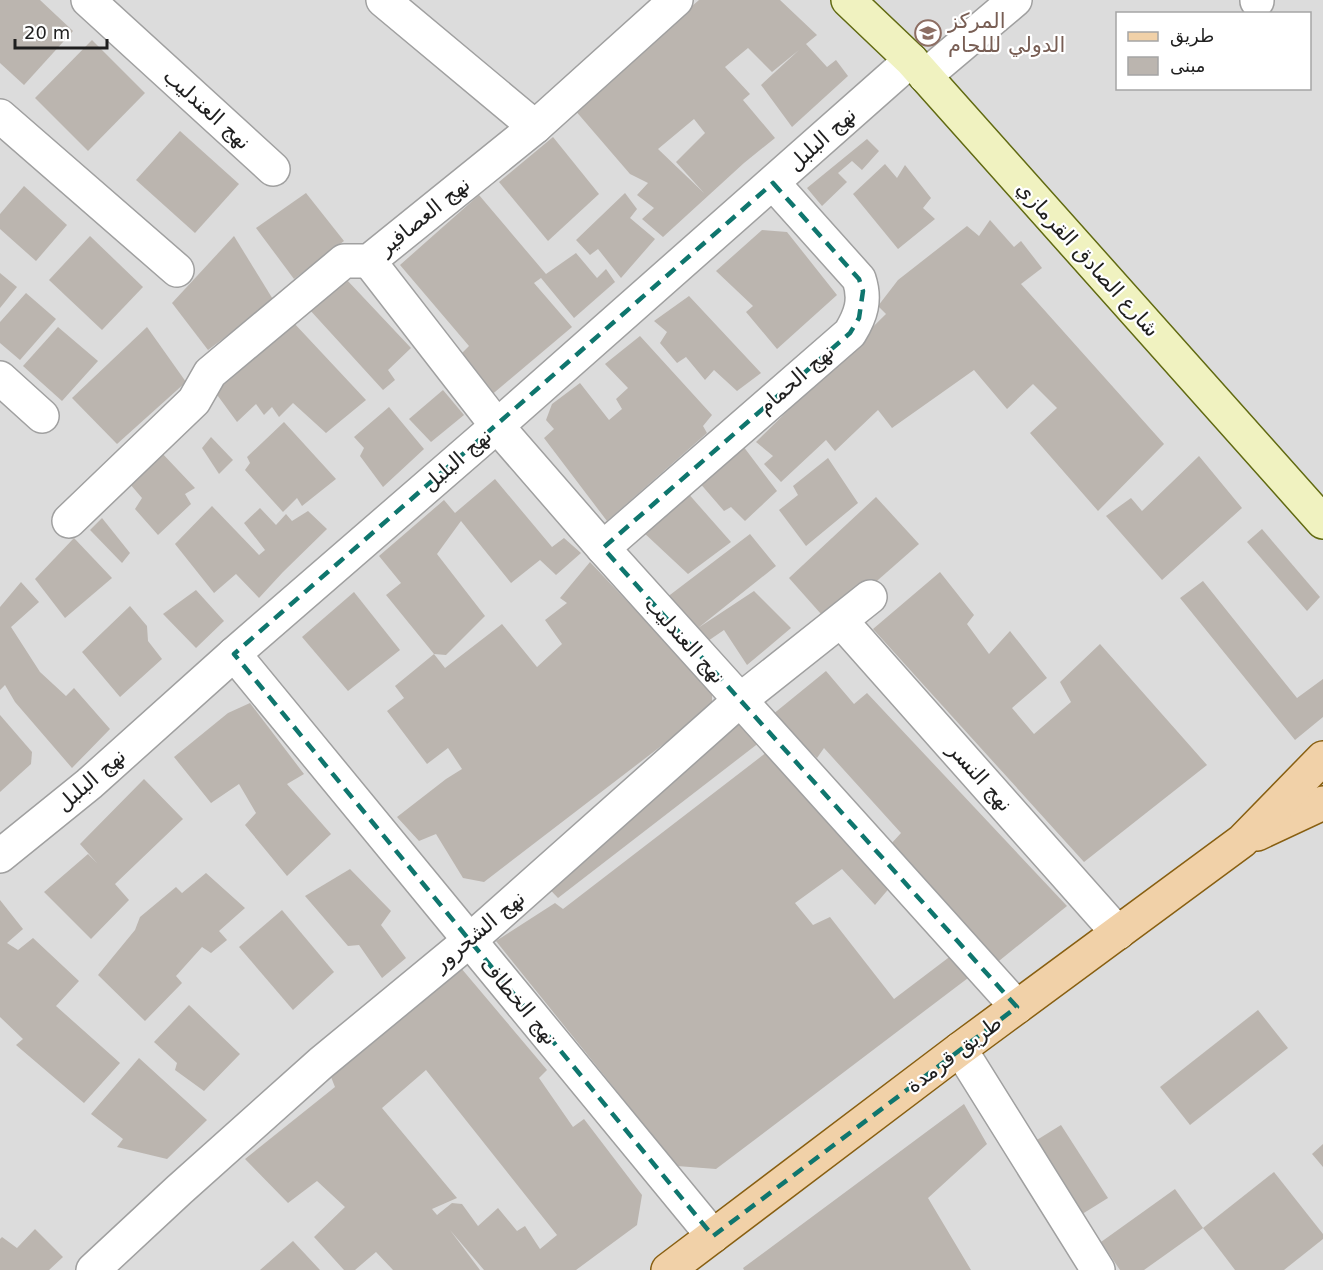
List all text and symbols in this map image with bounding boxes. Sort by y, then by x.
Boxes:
place label: المركز الدولي لللحام [947,9,1065,57]
scale bar [15,12,106,50]
legend [1116,12,1311,90]
school or university icon: المركز الدولي لللحام [913,18,943,48]
text: 20 m [24,22,70,43]
text: طريق [1170,25,1214,47]
text: مبنى [1170,55,1206,76]
street label: نهج العندليب [159,64,255,154]
street label: نهج البلبل [783,102,861,176]
street label: نهج العصافير [373,172,475,261]
street label: شارع الصادق القرمازي [1012,176,1164,342]
street label: نهج الحمام [753,339,839,419]
street label: نهج البلبل [418,424,496,496]
street label: نهج العندليب [640,592,730,688]
street label: نهج النسر [942,737,1017,816]
street label: نهج البلبل [52,744,130,816]
street label: نهج الشحرور [428,886,530,977]
street label: نهج الخطاف [475,952,563,1050]
street label: طريق قرمدة [902,1010,1006,1098]

